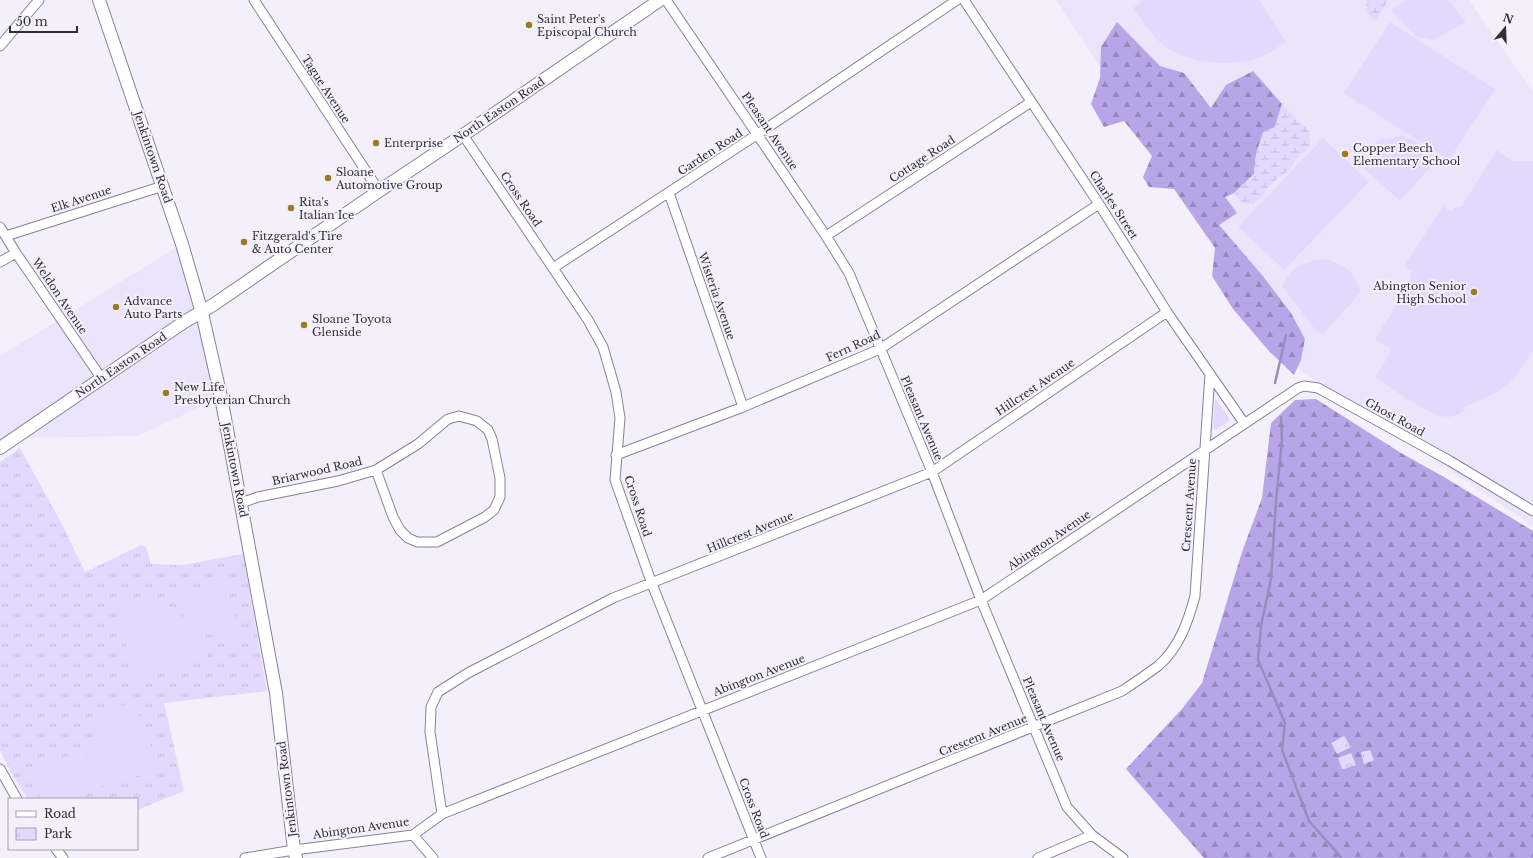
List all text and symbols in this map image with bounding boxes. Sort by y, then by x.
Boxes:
scale bar [10,8,77,34]
north arrow [1485,8,1525,48]
text: N [1501,10,1516,27]
place label: Saint Peter's Episcopal Church [537,12,637,39]
text: 50 m [16,14,48,29]
marker: Saint Peter's Episcopal Church [524,20,534,30]
street label: Tague Avenue [299,52,353,126]
street label: North Easton Road [451,74,548,146]
street label: Pleasant Avenue [739,89,801,173]
street label: Jenkintown Road [130,107,176,205]
street label: Garden Road [675,126,746,178]
street label: Cottage Road [886,132,958,185]
place label: Enterprise [384,136,443,150]
marker: Enterprise [371,138,381,148]
place label: Copper Beech Elementary School [1353,141,1461,168]
marker: Copper Beech Elementary School [1340,149,1350,159]
place label: Sloane Automotive Group [335,165,443,192]
street label: Charles Street [1087,168,1142,243]
street label: Cross Road [497,169,545,230]
marker: Sloane Automotive Group [323,173,333,183]
street label: Elk Avenue [49,183,113,215]
place label: Rita's Italian Ice [299,195,354,222]
marker: Rita's Italian Ice [286,203,296,213]
place label: Fitzgerald's Tire & Auto Center [252,229,342,256]
marker: Fitzgerald's Tire & Auto Center [239,237,249,247]
street label: Wisteria Avenue [695,249,739,342]
street label: Weldon Avenue [29,254,91,337]
place label: Abington Senior High School [1372,279,1467,306]
marker: Abington Senior High School [1469,287,1479,297]
place label: Advance Auto Parts [123,294,182,321]
marker: Advance Auto Parts [111,302,121,312]
place label: Sloane Toyota Glenside [312,312,392,339]
marker: Sloane Toyota Glenside [299,320,309,330]
street label: Fern Road [824,327,883,365]
street label: North Easton Road [73,329,170,401]
street label: Hillcrest Avenue [993,355,1077,419]
street label: Pleasant Avenue [898,373,946,463]
place label: New Life Presbyterian Church [174,380,291,407]
marker: New Life Presbyterian Church [161,388,171,398]
street label: Ghost Road [1363,395,1428,439]
street label: Jenkintown Road [219,419,251,519]
street label: Briarwood Road [271,454,364,488]
street label: Crescent Avenue [1179,458,1199,552]
street label: Cross Road [622,474,655,539]
street label: Abington Avenue [1004,507,1093,574]
street label: Hillcrest Avenue [705,508,795,556]
street label: Abington Avenue [710,651,807,699]
street label: Pleasant Avenue [1020,674,1068,764]
street label: Crescent Avenue [937,711,1029,759]
street label: Jenkintown Road [274,740,300,840]
street label: Cross Road [736,776,772,841]
legend [8,798,138,850]
text: Road [44,806,76,821]
street label: Abington Avenue [311,814,410,842]
text: Park [44,826,72,841]

